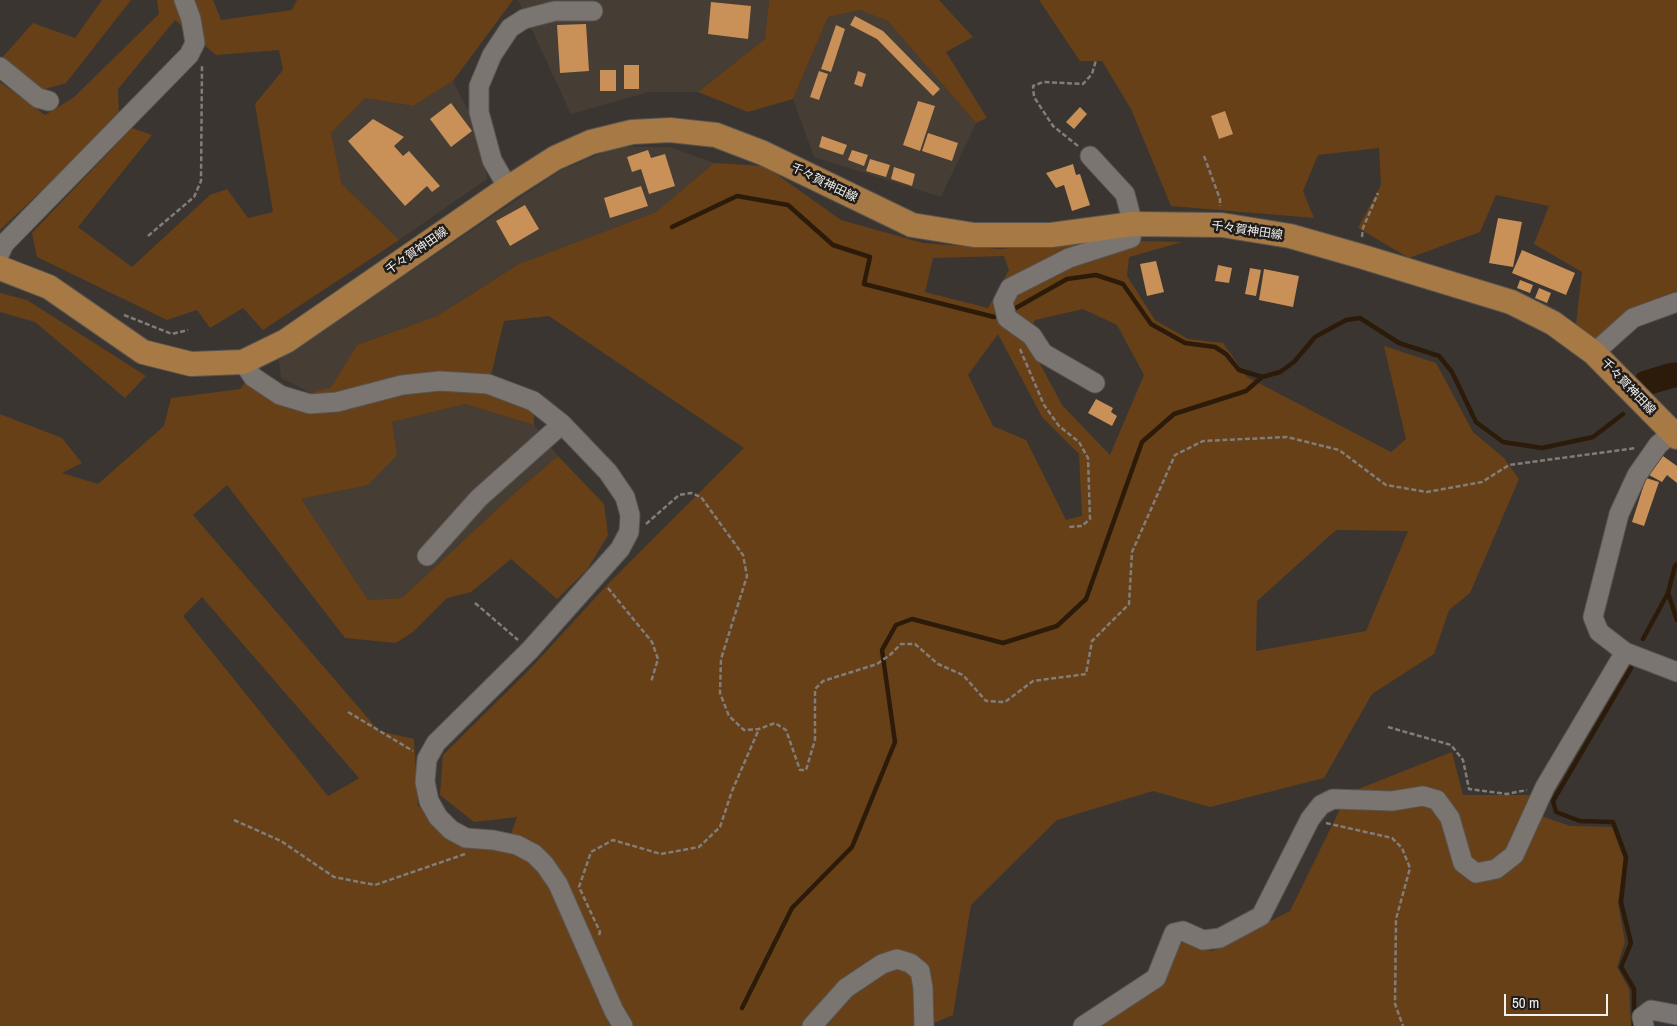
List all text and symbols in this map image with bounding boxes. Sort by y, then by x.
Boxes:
street label: 千々賀神田線 [788,161,860,205]
street label: 千々賀神田線 [1210,219,1284,243]
street label: 千々賀神田線 [383,224,451,278]
street label: 千々賀神田線 [1598,356,1658,418]
scale bar [1507,984,1611,1016]
text: 50 m [1512,992,1539,1013]

